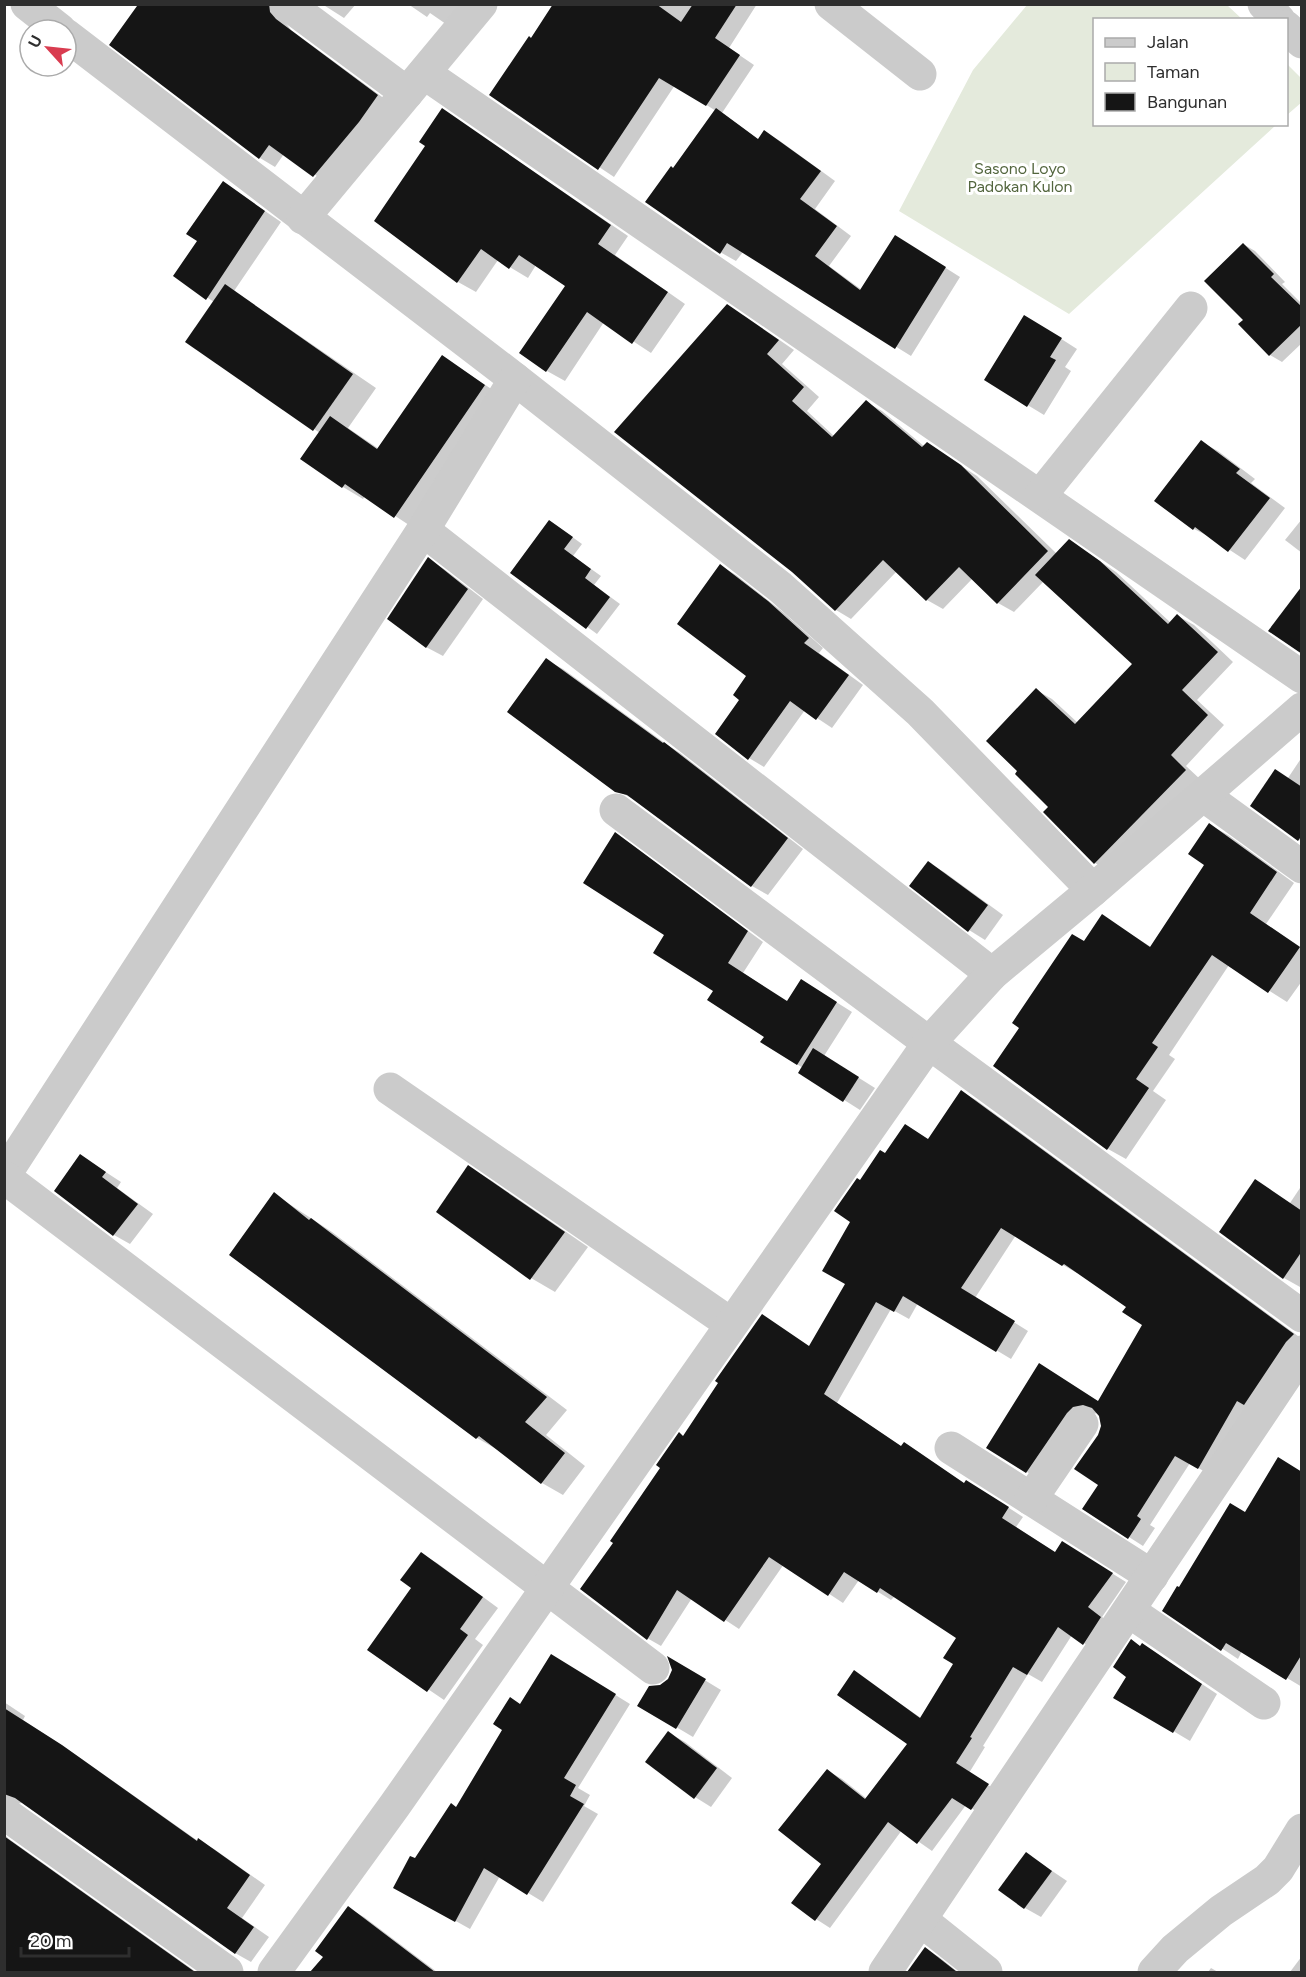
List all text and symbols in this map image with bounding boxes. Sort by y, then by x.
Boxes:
north arrow [18,18,78,78]
legend [1093,18,1288,126]
text: Jalan [1147,31,1189,53]
text: U [24,32,46,51]
text: Taman [1147,61,1200,83]
text: Bangunan [1147,91,1227,113]
park label: Sasono Loyo Padokan Kulon [968,159,1073,196]
scale bar [21,1920,129,1958]
text: 20 m [30,1930,71,1952]

